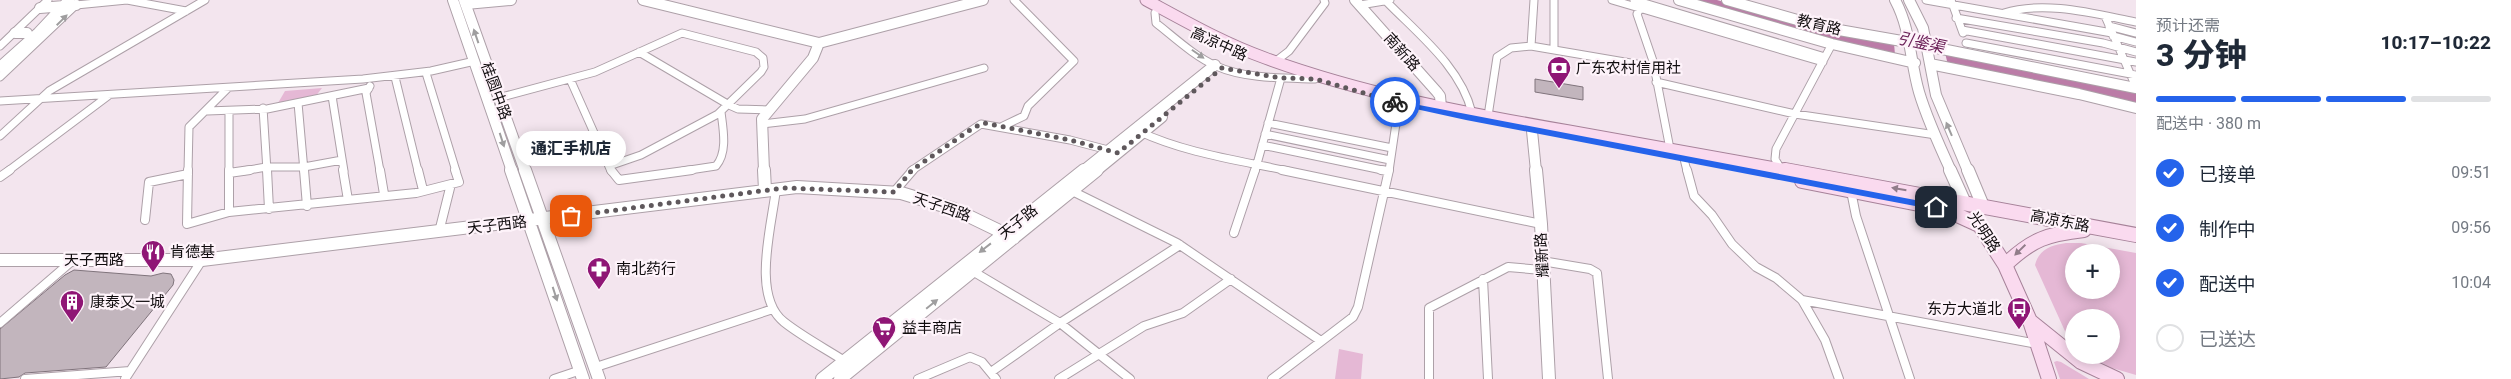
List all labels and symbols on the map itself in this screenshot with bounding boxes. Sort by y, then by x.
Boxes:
street label: 教育路 [1795,11,1843,39]
one-way arrow [55,14,67,26]
street label: 高凉中路 [1188,24,1250,64]
one-way arrow [472,28,480,43]
water label: 引鉴渠 [1895,28,1948,57]
street label: 南新路 [1380,29,1424,75]
one-way arrow [1191,49,1205,59]
bank icon: 广东农村信用社 [1546,55,1572,89]
place label: 广东农村信用社 [1576,59,1681,77]
street label: 桂圆中路 [477,60,515,122]
courier [1370,77,1420,127]
one-way arrow [1945,122,1953,136]
callout: 通汇手机店 [516,131,626,166]
one-way arrow [498,133,506,148]
one-way arrow [1890,185,1906,193]
pin [1915,186,1957,228]
street label: 天子西路 [911,189,973,225]
pin [550,195,592,237]
street label: 天子路 [995,201,1041,243]
street label: 高凉东路 [2029,206,2091,236]
street label: 光明路 [1964,208,2004,256]
street label: 天子西路 [466,212,528,238]
street label: 耀新路 [1532,232,1552,278]
restaurant icon: 肯德基 [140,239,166,273]
place label: 肯德基 [170,243,215,261]
one-way arrow [979,243,992,254]
one-way arrow [2015,244,2027,256]
street label: 天子西路 [64,251,124,269]
pharmacy icon: 南北药行 [586,256,612,290]
place label: 南北药行 [616,260,676,278]
one-way arrow [552,286,560,301]
building icon: 康泰又一城 [59,289,85,323]
place label: 康泰又一城 [90,293,165,311]
bus stop icon: 东方大道北 [2006,296,2032,330]
one-way arrow [925,299,938,310]
place label: 东方大道北 [1927,300,2002,318]
supermarket icon: 益丰商店 [871,315,897,349]
place label: 益丰商店 [902,319,962,337]

